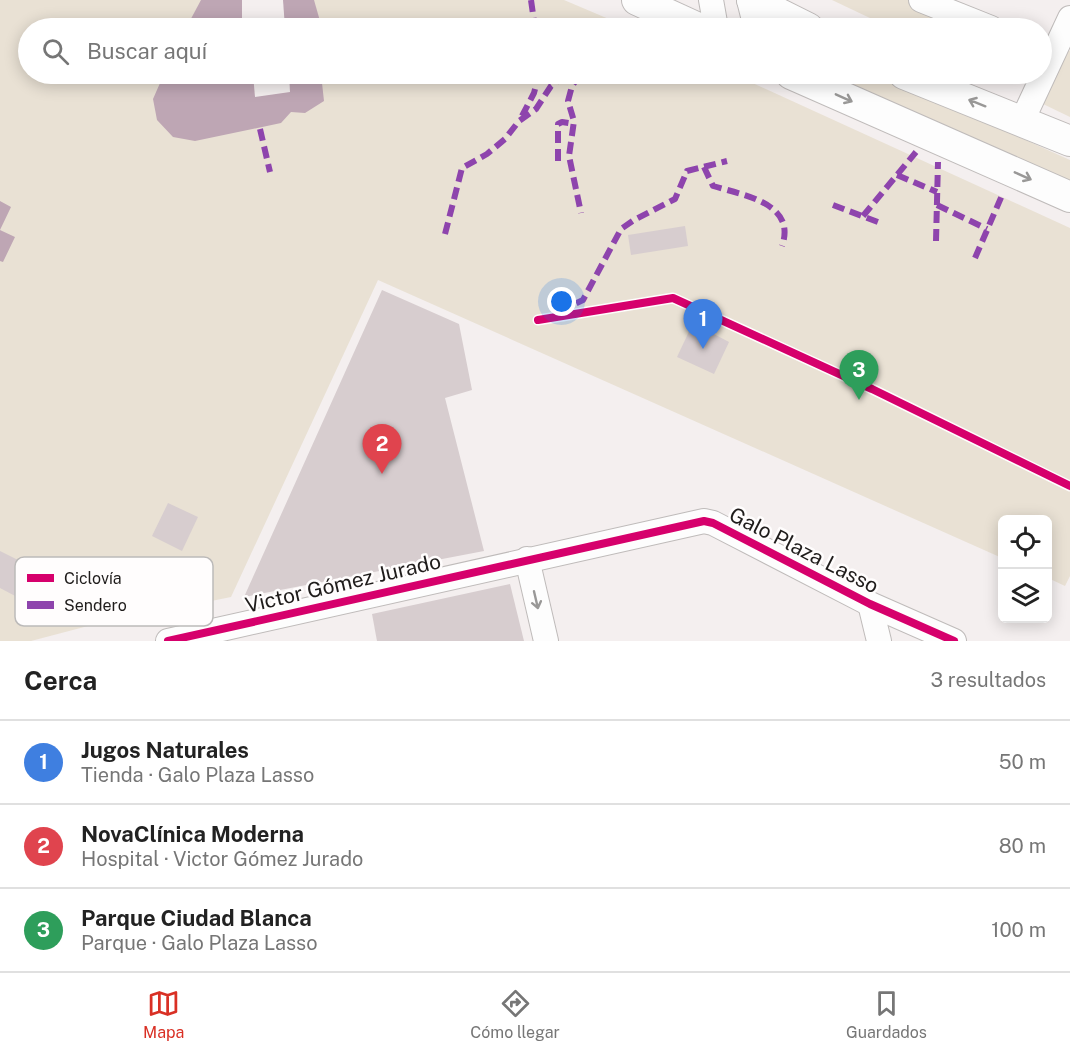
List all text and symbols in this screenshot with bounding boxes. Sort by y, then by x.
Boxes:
search box [18,18,1052,84]
icon: search [39,35,72,68]
text: Buscar aquí [87,38,207,64]
one-way arrow [835,93,853,104]
one-way arrow [968,97,987,108]
one-way arrow [1013,171,1031,182]
your location [547,287,576,316]
pin: 1 [684,300,722,349]
pin: 3 [840,350,878,400]
pin: 2 [362,424,401,474]
street label: Galo Plaza Lasso [725,502,883,598]
map controls [998,515,1052,623]
button: locate [998,515,1052,569]
street label: Victor Gómez Jurado [243,548,443,618]
legend [15,557,213,626]
text: Ciclovía [64,569,122,588]
button: layers [998,569,1052,623]
one-way arrow [531,590,543,609]
text: Sendero [64,596,127,615]
text: Cerca [24,665,97,696]
text: 3 resultados [930,668,1046,692]
text: Jugos Naturales [81,737,249,763]
text: 1 [39,750,48,774]
text: 50 m [999,750,1046,774]
text: Tienda · Galo Plaza Lasso [81,763,314,787]
text: NovaClínica Moderna [81,821,304,847]
text: 2 [37,834,50,858]
text: 80 m [999,834,1046,858]
text: Hospital · Victor Gómez Jurado [81,847,363,871]
text: Parque Ciudad Blanca [81,905,312,931]
text: 3 [37,918,50,942]
text: 100 m [991,918,1046,942]
text: Parque · Galo Plaza Lasso [81,931,318,955]
tab: Mapa [143,987,184,1042]
tab: Cómo llegar [470,987,560,1042]
tab: Guardados [846,987,927,1042]

